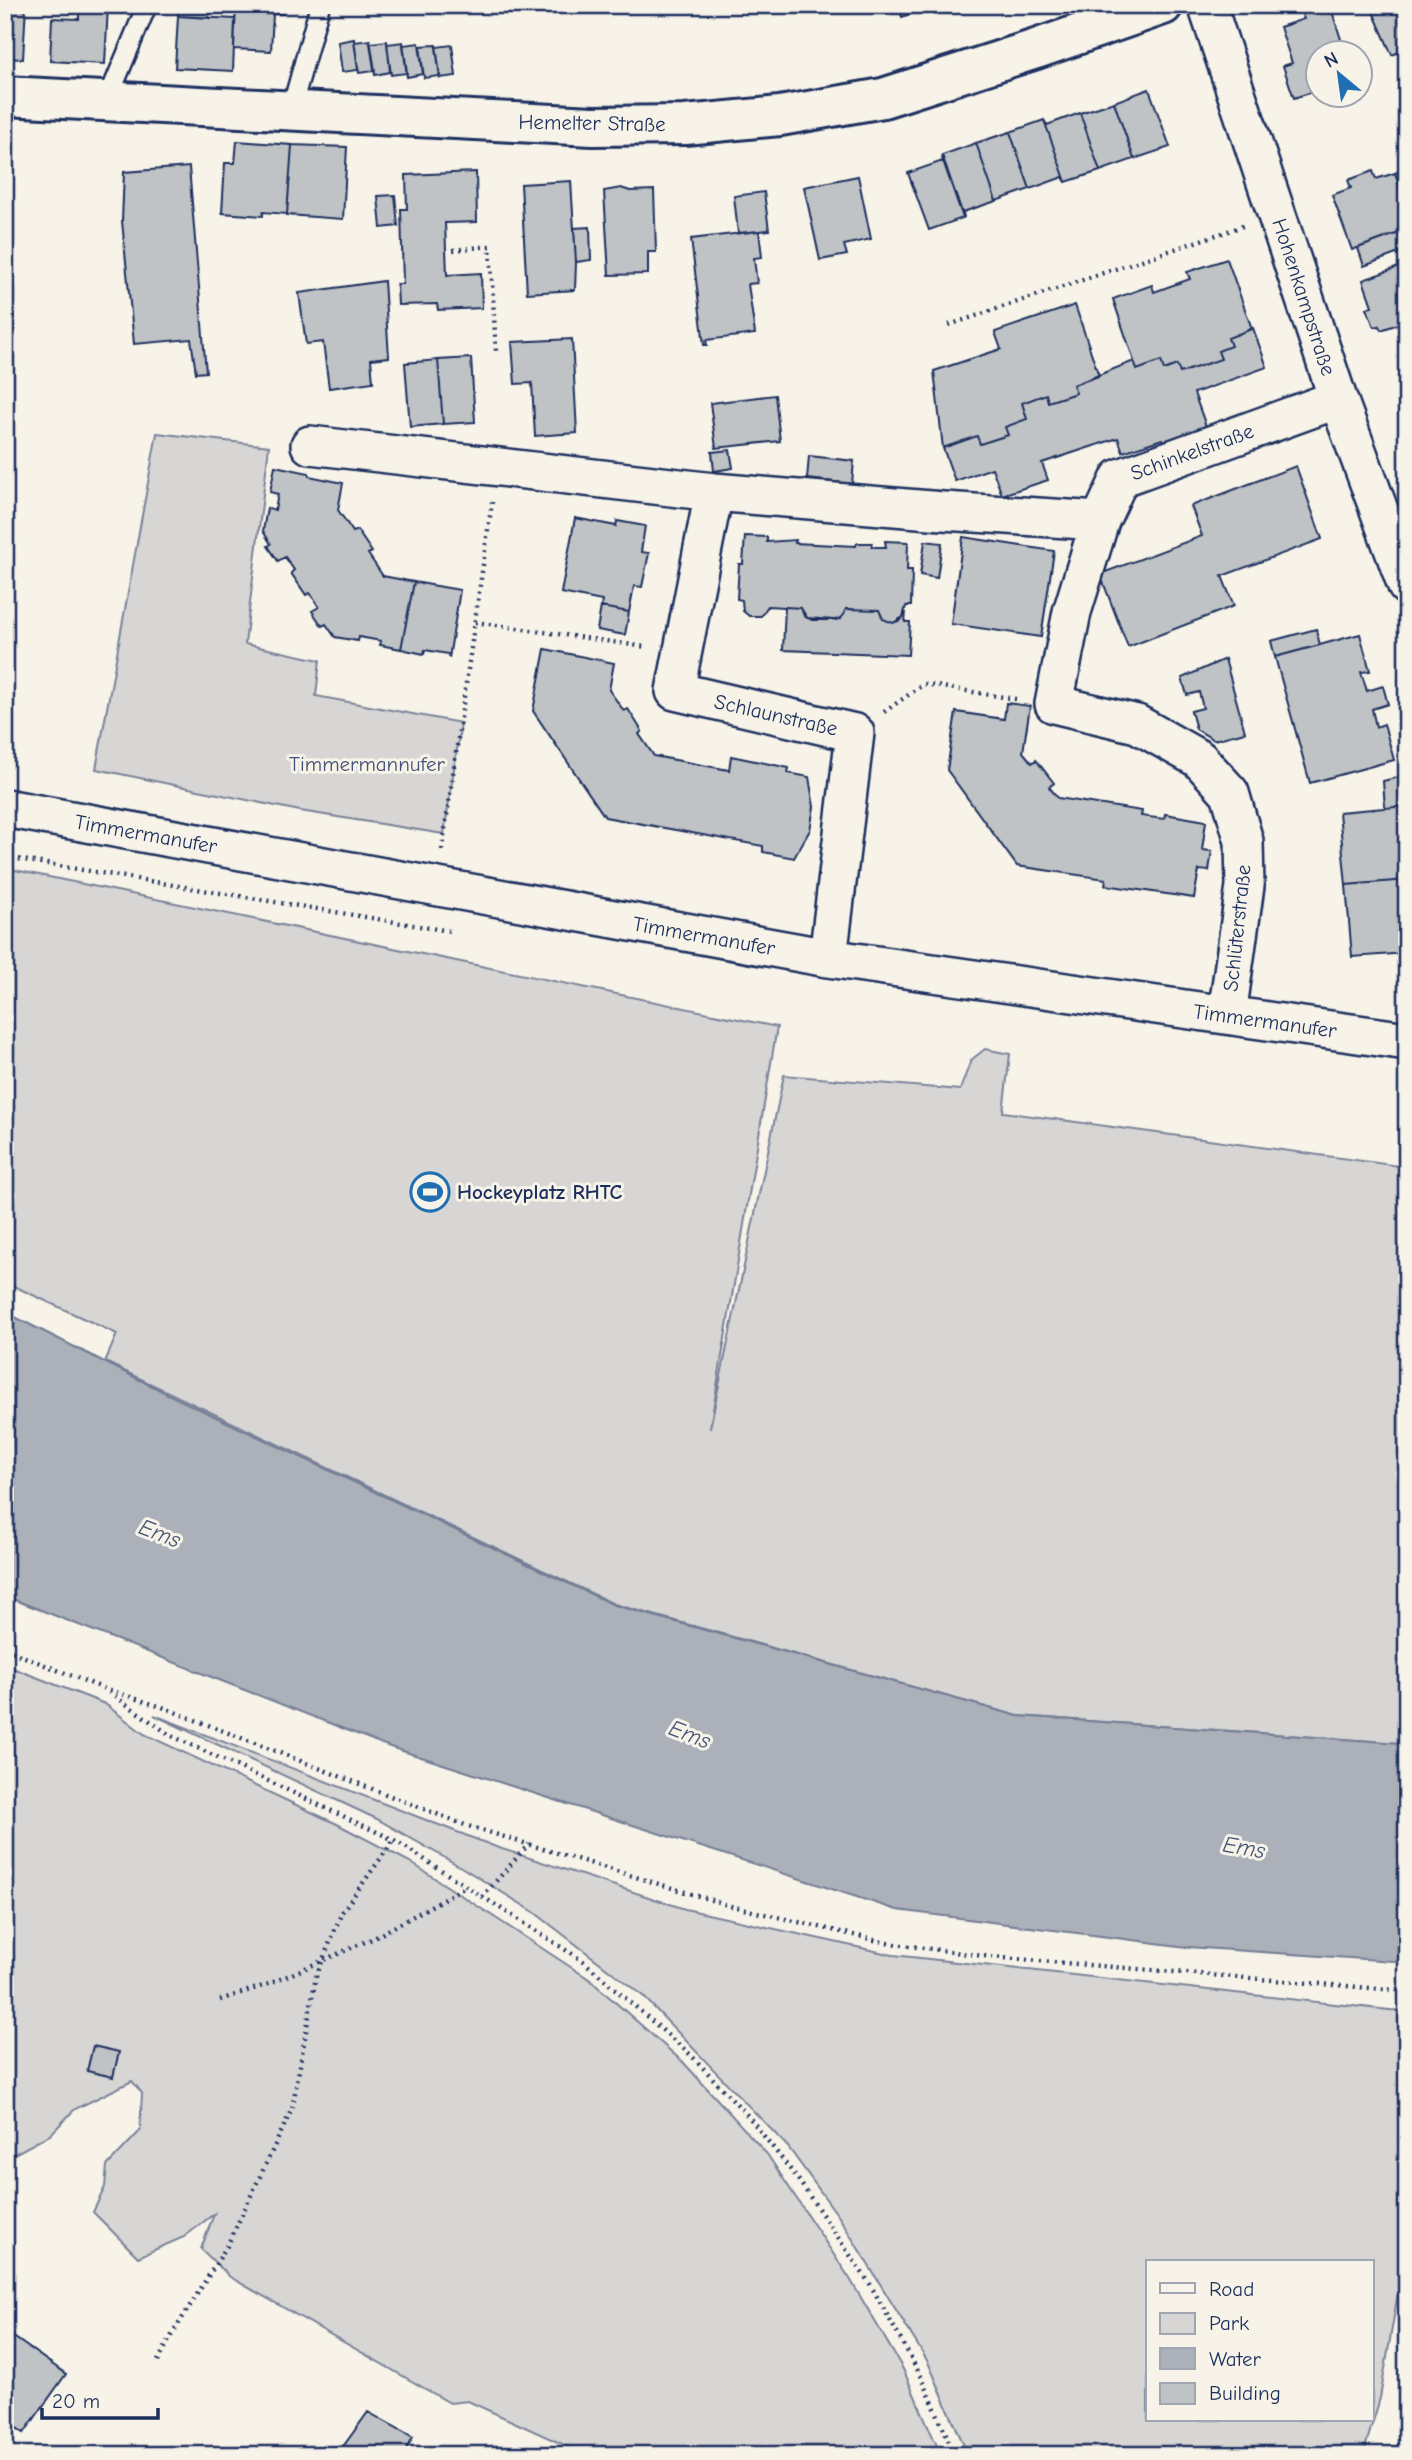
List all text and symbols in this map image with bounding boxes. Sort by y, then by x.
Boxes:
north arrow [1304,38,1374,108]
text: N [1320,47,1342,73]
street label: Hemelter Straße [518,110,666,136]
street label: Hohenkampstraße [1267,215,1341,379]
street label: Schinkelstraße [1127,419,1257,485]
street label: Schlaunstraße [712,689,840,741]
park label: Timmermannufer [289,752,446,776]
street label: Timmermanufer [73,810,220,858]
street label: Schlüterstraße [1218,863,1256,993]
street label: Timmermanufer [631,912,778,960]
street label: Timmermanufer [1192,999,1339,1043]
sports icon: Hockeyplatz RHTC [409,1171,451,1213]
place label: Hockeyplatz RHTC [457,1180,622,1204]
water label: Ems [135,1513,185,1554]
water label: Ems [665,1714,715,1755]
water label: Ems [1221,1831,1268,1865]
legend [1146,2260,1374,2422]
text: Road [1209,2277,1254,2301]
text: Park [1209,2311,1249,2335]
text: Water [1209,2347,1262,2371]
scale bar [42,2376,158,2420]
text: Building [1209,2381,1281,2405]
text: 20 m [52,2389,100,2413]

